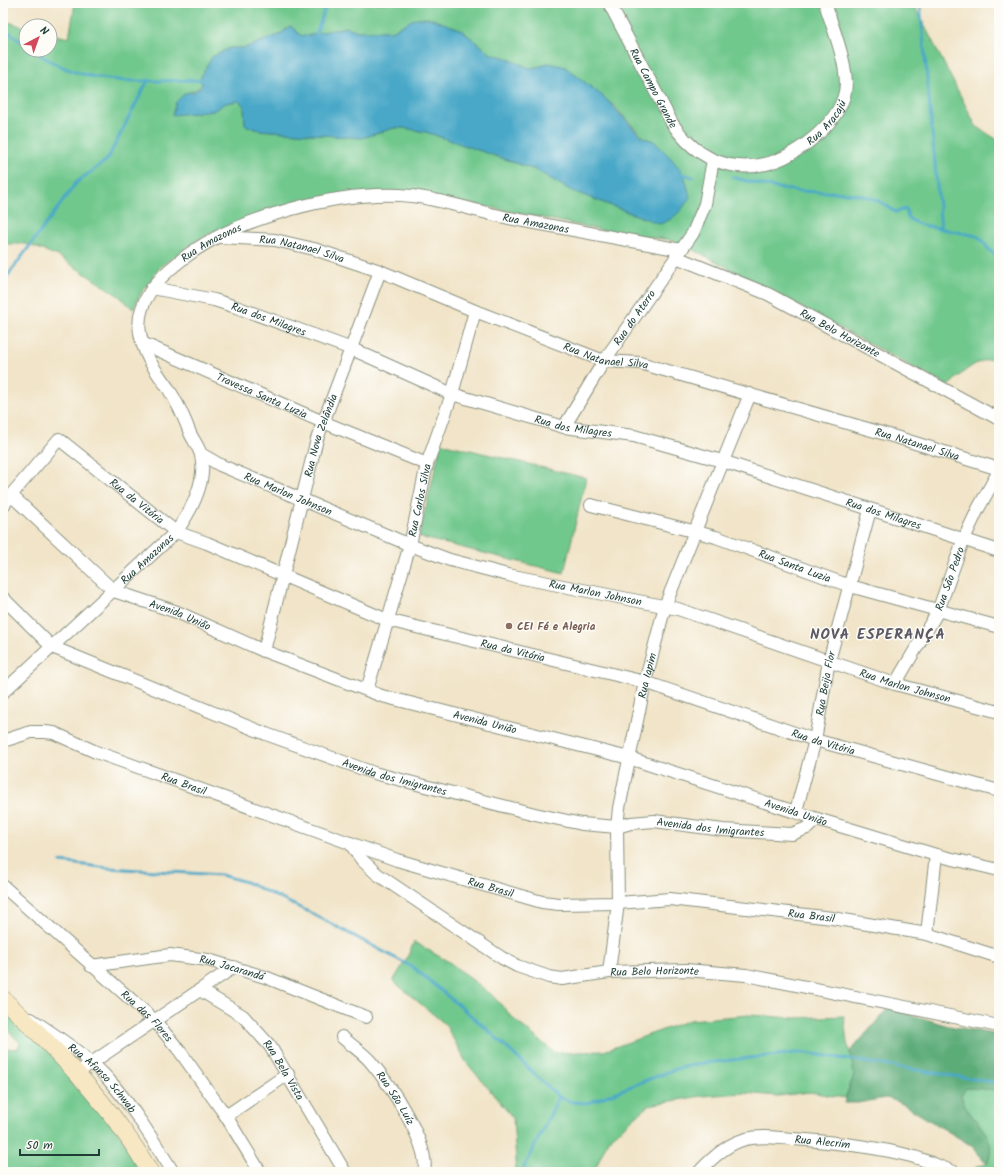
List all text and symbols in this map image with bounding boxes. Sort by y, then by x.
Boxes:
north arrow [18,18,58,58]
text: N [35,22,52,40]
street label: Rua Campo Grande [624,45,681,133]
street label: Rua Aracajú [803,97,852,150]
street label: Rua Amazonas [501,209,571,239]
street label: Rua Amazonas [177,219,245,267]
street label: Rua Natanael Silva [259,231,347,268]
street label: Rua do Aterro [609,287,661,350]
street label: Rua dos Milagres [229,298,309,342]
street label: Rua Belo Horizonte [796,305,883,363]
street label: Rua Natanael Silva [560,338,650,375]
street label: Travessa Santa Luzia [213,368,310,424]
street label: Rua Nova Zelândia [300,391,343,479]
street label: Rua dos Milagres [532,411,613,443]
street label: Rua Natanael Silva [873,423,962,466]
street label: Rua Carlos Silva [404,462,437,539]
street label: Rua Marlon Johnson [241,468,335,521]
street label: Rua da Vitória [105,474,168,529]
street label: Rua dos Milagres [843,494,924,535]
street label: Rua Amazonas [117,530,179,589]
street label: Rua Santa Luzia [756,545,833,588]
street label: Rua São Pedro [931,545,970,614]
street label: Rua Marlon Johnson [547,575,643,612]
street label: Avenida União [147,595,213,636]
place label: CEI Fé e Alegria [517,618,596,636]
marker: CEI Fé e Alegria [504,621,514,631]
district label: NOVA ESPERANÇA [810,623,946,647]
street label: Rua da Vitória [479,635,547,668]
street label: Rua Beija Flor [811,648,842,717]
street label: Rua Iapim [634,651,662,700]
street label: Rua Marlon Johnson [857,664,953,709]
street label: Avenida União [451,706,519,739]
street label: Rua da Vitória [789,725,857,761]
street label: Avenida dos Imigrantes [339,754,449,801]
street label: Rua Brasil [158,768,209,801]
street label: Avenida União [762,794,829,832]
street label: Avenida dos Imigrantes [656,813,765,842]
street label: Rua Brasil [465,873,516,903]
street label: Rua Brasil [787,905,836,928]
street label: Rua Jacarandá [198,951,268,987]
street label: Rua Belo Horizonte [610,962,700,982]
street label: Rua das Flores [116,986,177,1047]
street label: Rua Bela Vista [258,1036,308,1104]
street label: Rua Afonso Schwab [64,1039,140,1117]
street label: Rua São Luíz [371,1068,419,1129]
scale bar [20,1131,99,1157]
street label: Rua Alecrim [794,1131,851,1154]
text: 50 m [26,1136,53,1155]

